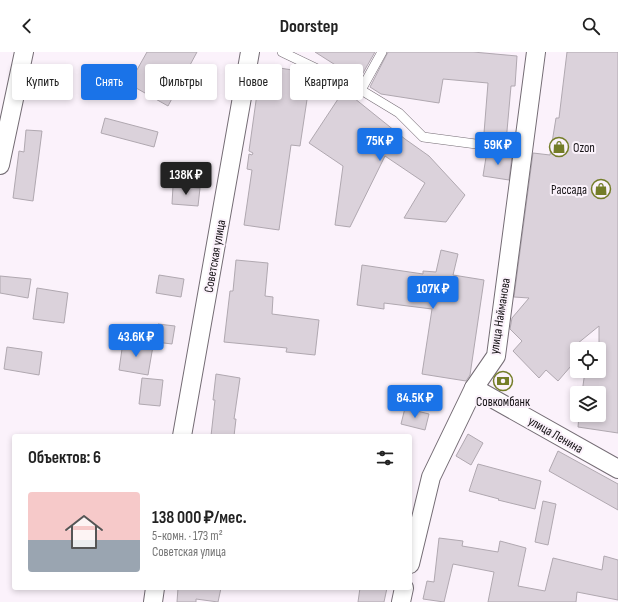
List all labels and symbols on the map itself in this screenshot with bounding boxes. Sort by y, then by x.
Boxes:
pin: 75K ₽ [352,128,408,162]
pin: 59K ₽ [470,132,526,166]
shop icon: Ozon [548,136,570,158]
place label: Ozon [573,140,595,156]
pin: 138K ₽ [153,162,219,196]
shop icon: Рассада [590,178,612,200]
place label: Рассада [551,182,587,198]
street label: Советская улица [201,218,229,294]
pin: 107K ₽ [400,276,466,310]
street label: улица Найманова [486,277,514,355]
pin: 43.6K ₽ [99,324,173,358]
bank icon: Совкомбанк [492,370,514,392]
pin: 84.5K ₽ [378,385,452,419]
place label: Совкомбанк [476,394,530,410]
street label: улица Ленина [525,413,586,457]

